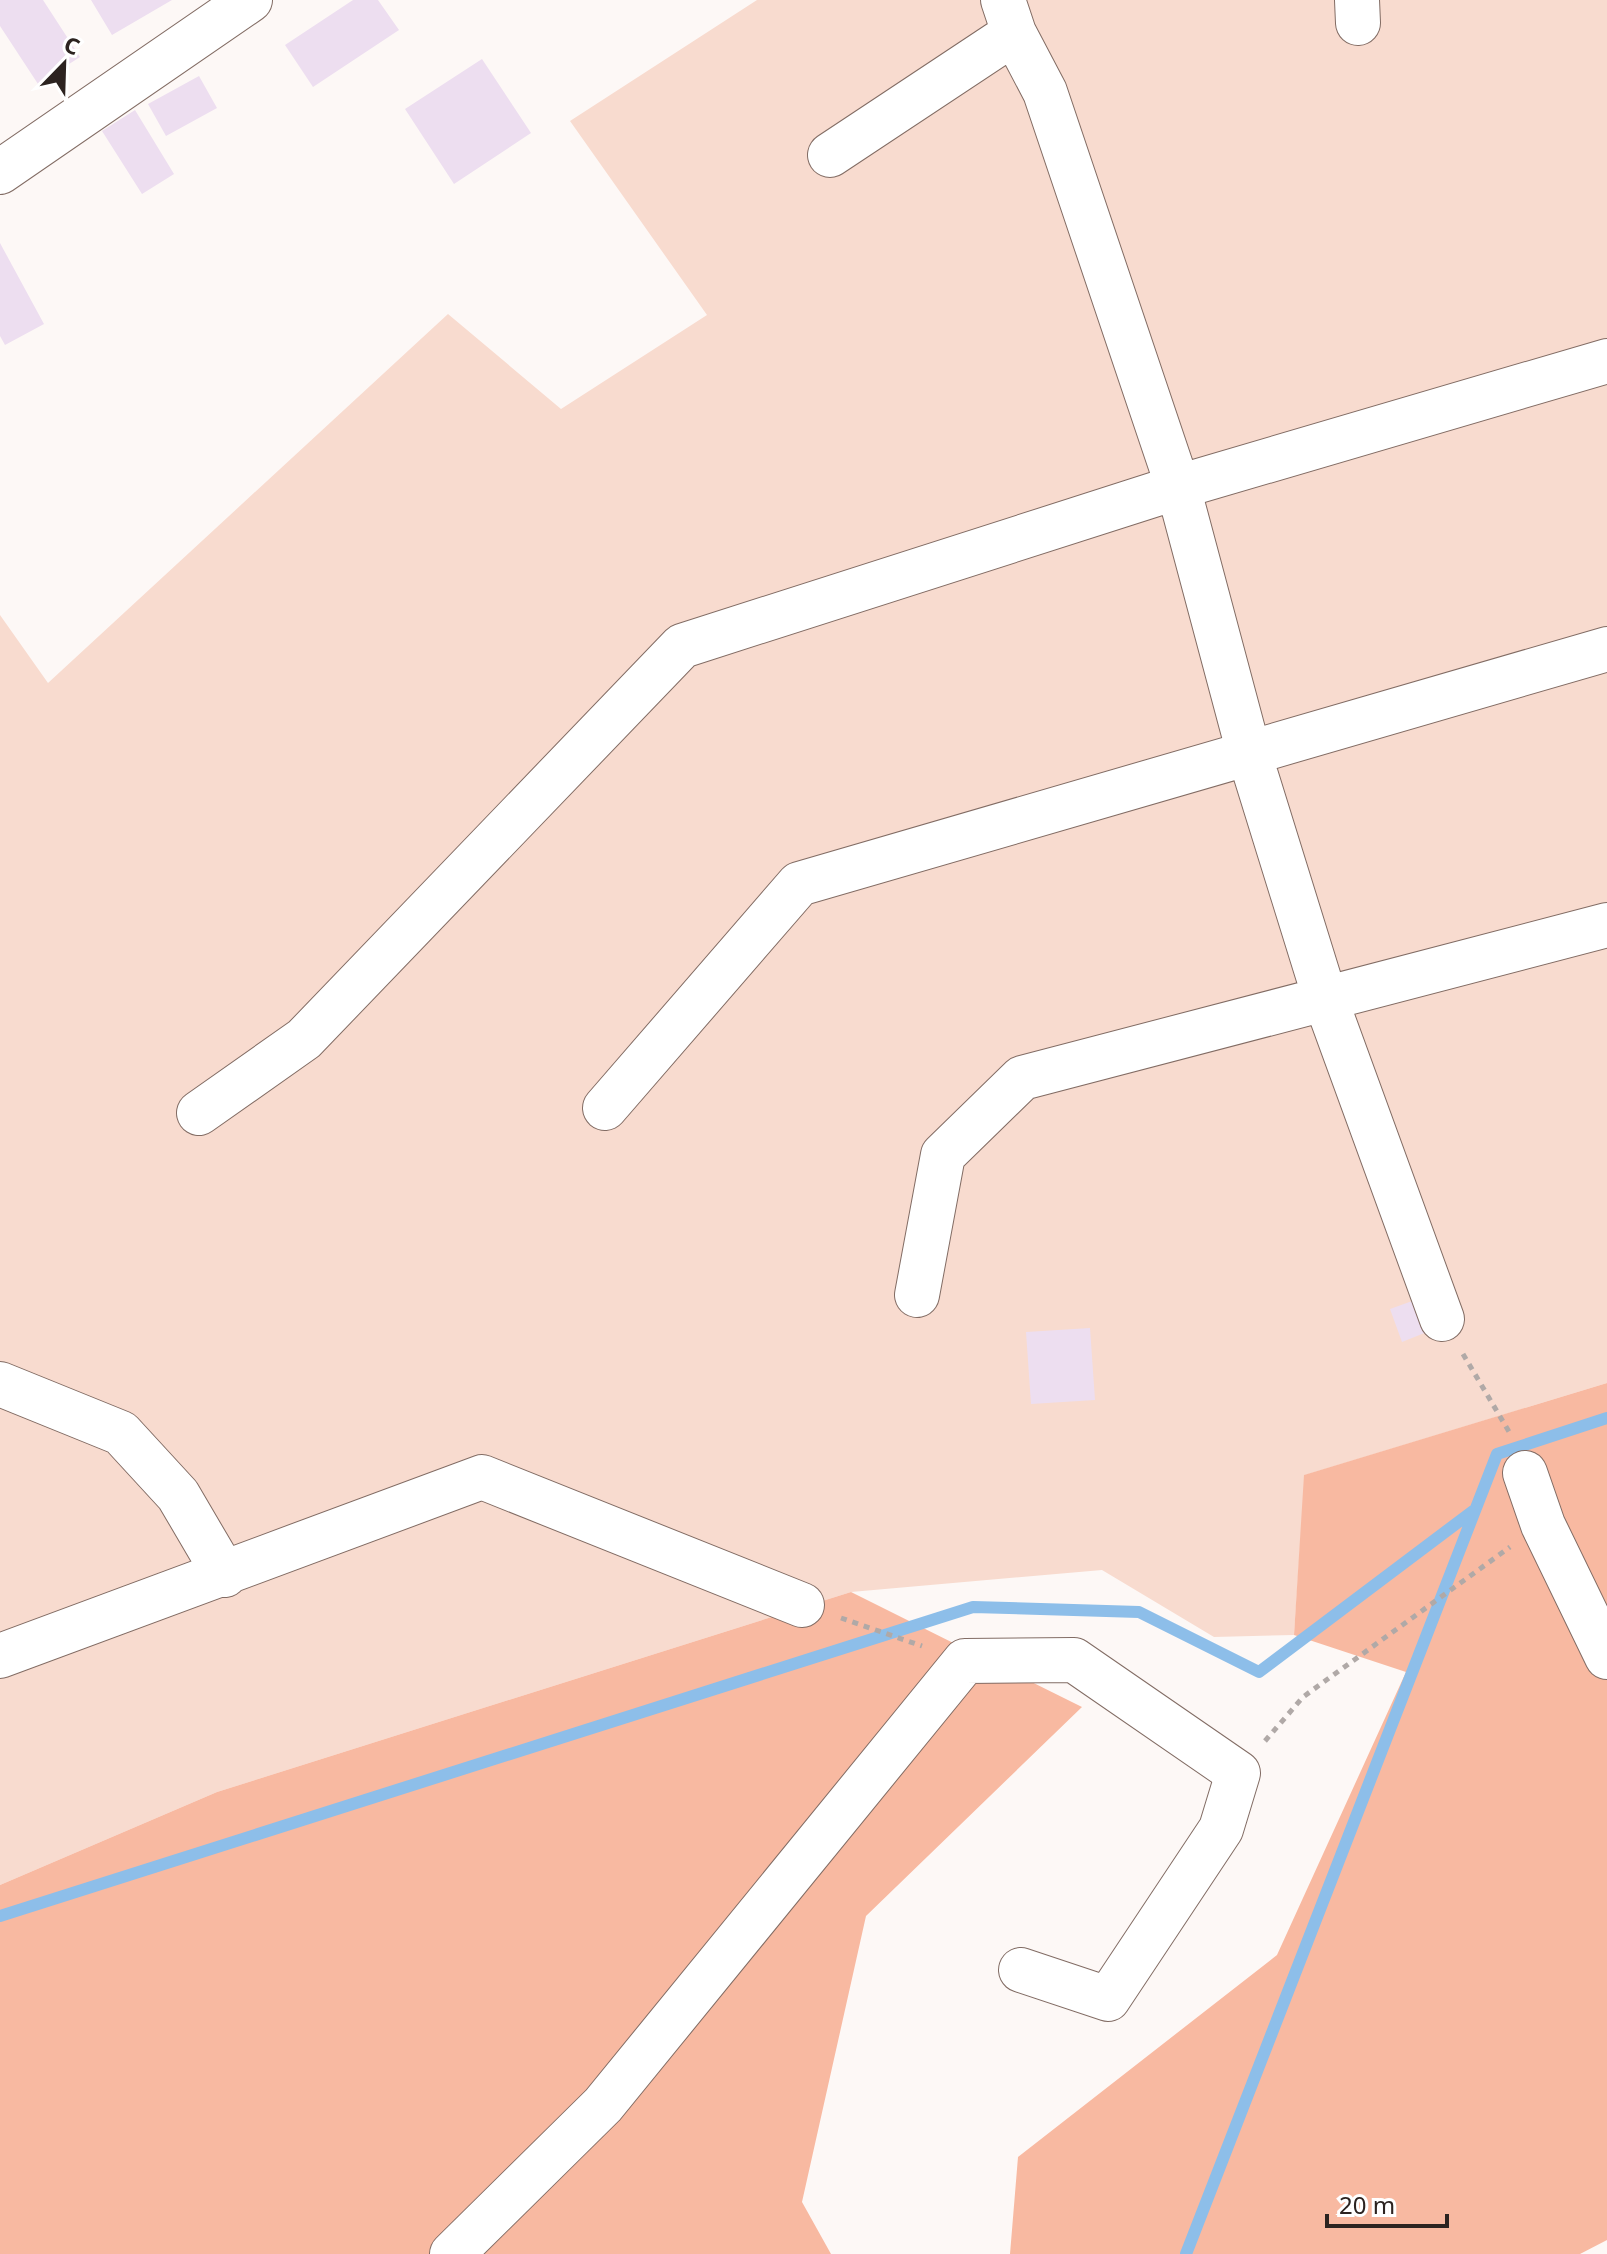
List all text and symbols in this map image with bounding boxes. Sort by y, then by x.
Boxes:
north arrow [24,24,104,104]
text: С [60,28,85,61]
scale bar [1327,2178,1447,2228]
text: 20 m [1339,2188,1395,2221]

